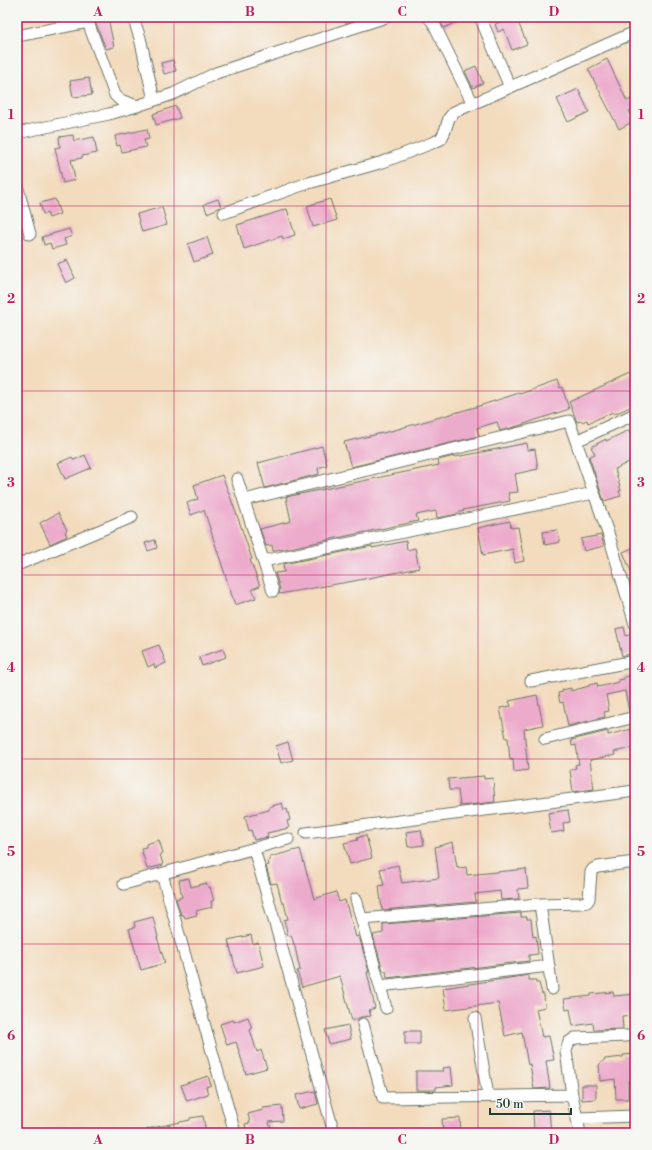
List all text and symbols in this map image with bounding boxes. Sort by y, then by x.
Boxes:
text: A [92,4,103,20]
text: B [245,4,255,20]
text: C [397,4,407,20]
text: D [549,4,559,20]
text: 1 [8,107,15,123]
text: 1 [638,107,645,123]
text: 2 [7,291,15,307]
text: 2 [637,291,645,307]
text: 3 [7,475,15,491]
text: 3 [637,475,645,491]
text: 4 [7,660,16,676]
text: 4 [637,660,646,676]
text: 5 [7,844,15,860]
text: 5 [637,844,645,860]
text: 6 [7,1028,15,1044]
text: 6 [637,1028,645,1044]
scale bar [490,1090,571,1116]
text: 50 m [496,1097,524,1112]
text: A [92,1132,103,1148]
text: B [245,1132,255,1148]
text: C [397,1132,407,1148]
text: D [549,1132,559,1148]

